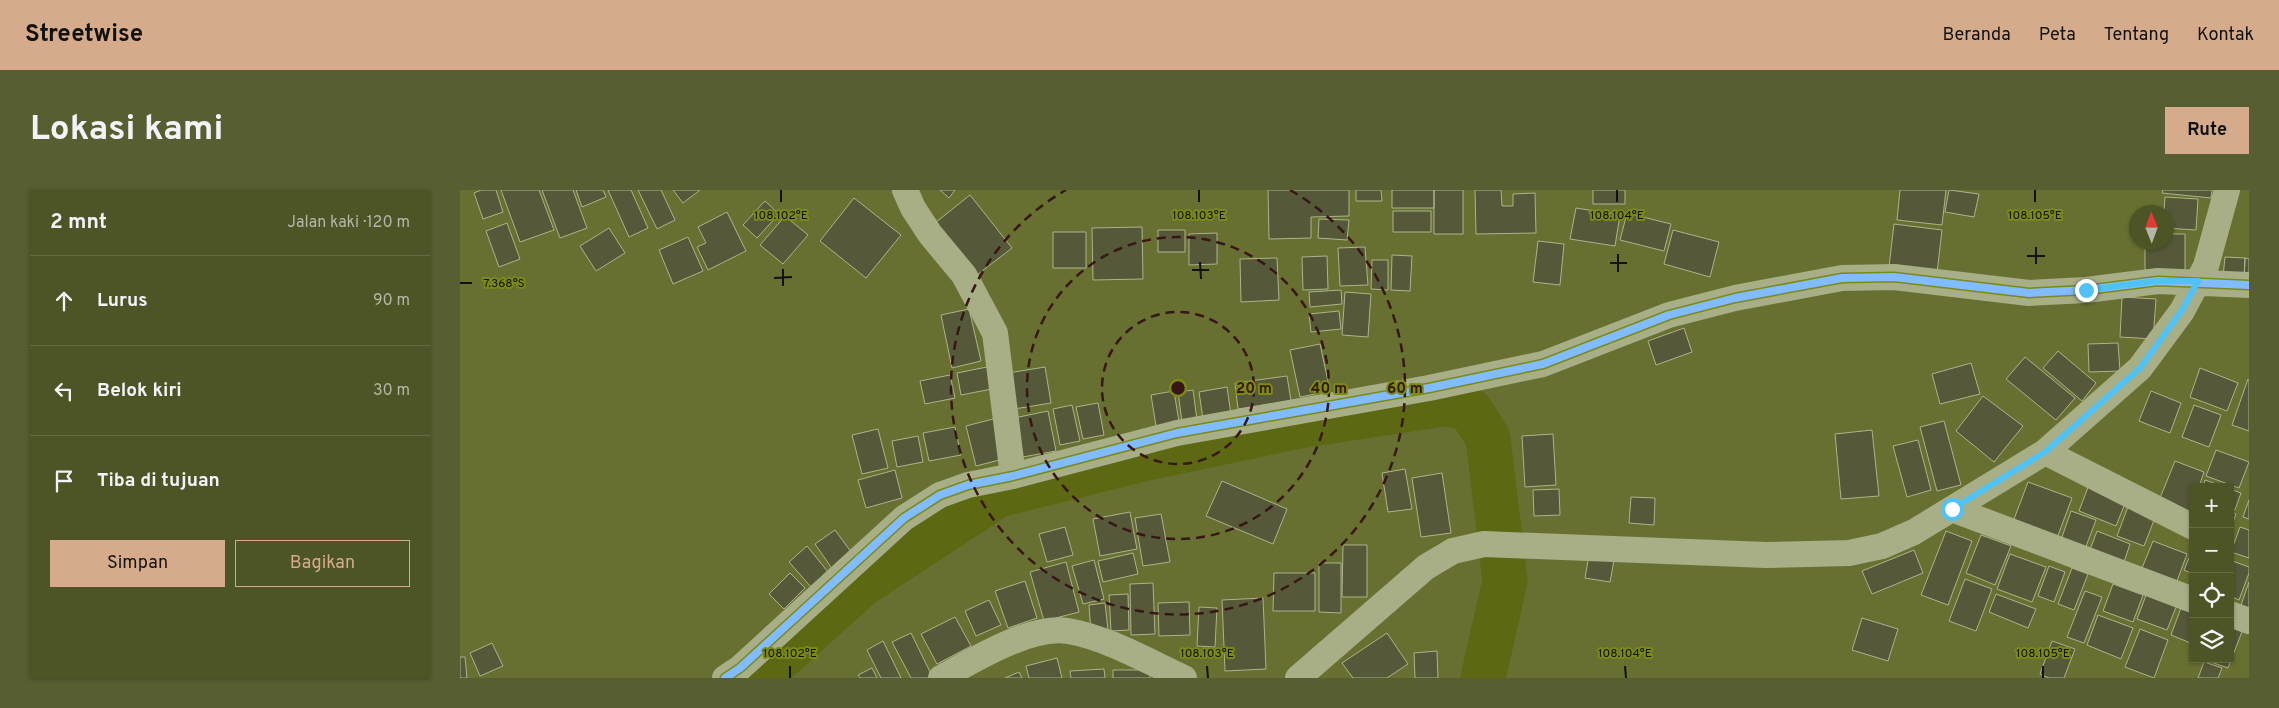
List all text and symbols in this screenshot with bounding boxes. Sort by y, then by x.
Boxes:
text: Streetwise [25,20,143,50]
text: Beranda [1942,24,2011,47]
text: Peta [2039,24,2076,47]
text: Tentang [2104,24,2169,47]
text: Kontak [2197,24,2254,47]
button: Rute [2165,107,2249,154]
text: Lokasi kami [30,108,223,152]
north arrow [2129,205,2174,250]
text: 108.102°E [754,208,808,224]
text: 108.103°E [1172,208,1226,224]
text: 108.104°E [1590,208,1644,224]
text: 108.105°E [2008,208,2062,224]
text: 2 mnt [50,209,107,236]
text: Jalan kaki · 120 m [287,213,410,233]
text: 7.368°S [483,276,525,292]
route end [2075,279,2098,302]
icon: ahead [50,287,78,315]
text: Lurus [97,289,148,313]
text: 90 m [373,291,410,311]
icon: left [50,377,78,405]
text: Belok kiri [97,379,182,403]
centre of rings [1169,379,1187,397]
text: 20 m [1236,380,1272,399]
text: 40 m [1311,380,1347,399]
text: 60 m [1387,380,1423,399]
text: 30 m [373,381,410,401]
icon: arrive [50,467,78,495]
text: Tiba di tujuan [97,469,220,493]
map controls [2189,483,2234,663]
button: + [2189,483,2234,528]
route start [1941,498,1964,521]
button: − [2189,528,2234,573]
button: Simpan [50,540,225,587]
button: Bagikan [235,540,410,587]
button: locate [2189,573,2234,618]
button: layers [2189,618,2234,663]
text: 108.102°E [763,646,817,662]
text: 108.103°E [1180,646,1234,662]
text: 108.104°E [1598,646,1652,662]
text: 108.105°E [2016,646,2070,662]

